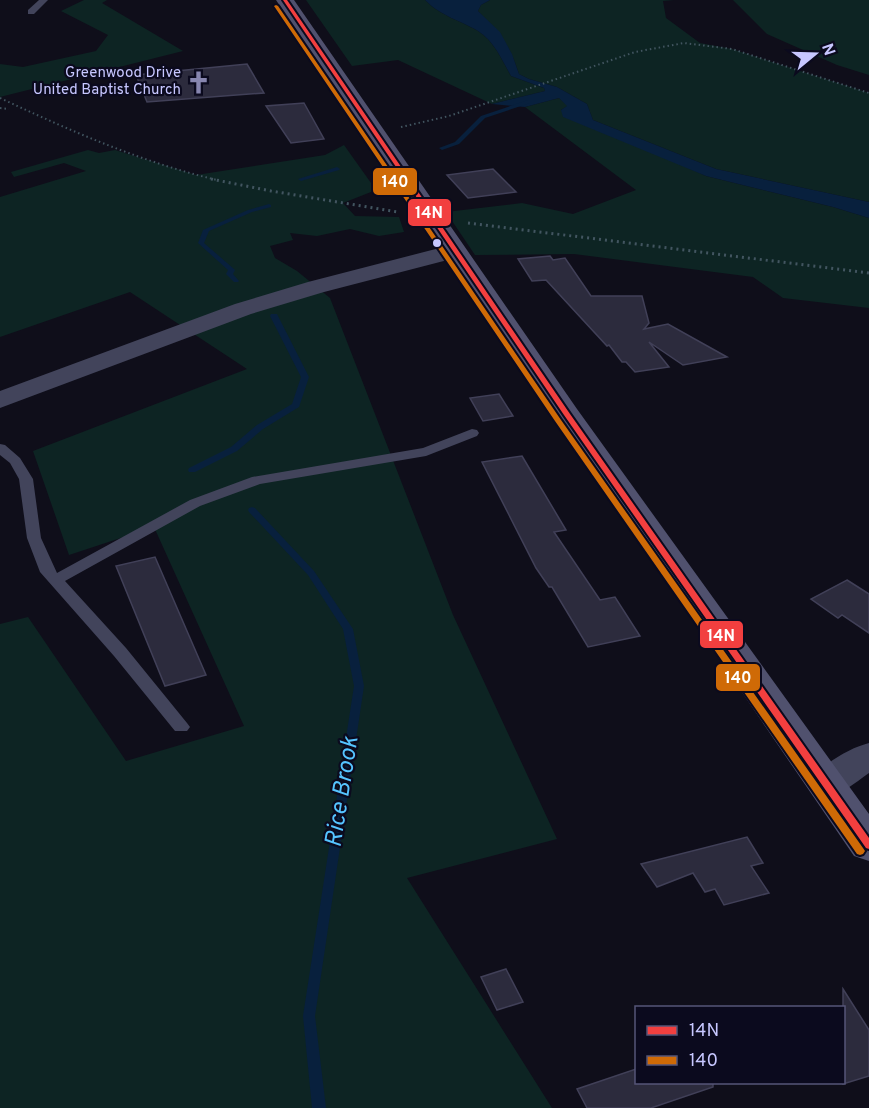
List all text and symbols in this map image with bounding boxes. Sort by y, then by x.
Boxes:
north arrow [785,24,845,84]
text: N [816,41,839,58]
place label: Greenwood Drive United Baptist Church [33,64,181,100]
church icon: Greenwood Drive United Baptist Church [186,69,212,95]
line badge: 140 [372,167,418,196]
text: 140 [381,173,409,193]
line badge: 14N [407,198,452,227]
text: 14N [415,204,443,224]
unlabelled marker [431,237,443,249]
line badge: 14N [699,620,744,649]
text: 14N [707,627,735,647]
line badge: 140 [715,663,761,692]
text: 140 [724,669,752,689]
water label: Rice Brook [319,734,367,850]
legend [635,1006,845,1084]
text: 14N [689,1020,719,1043]
text: 140 [689,1050,718,1073]

